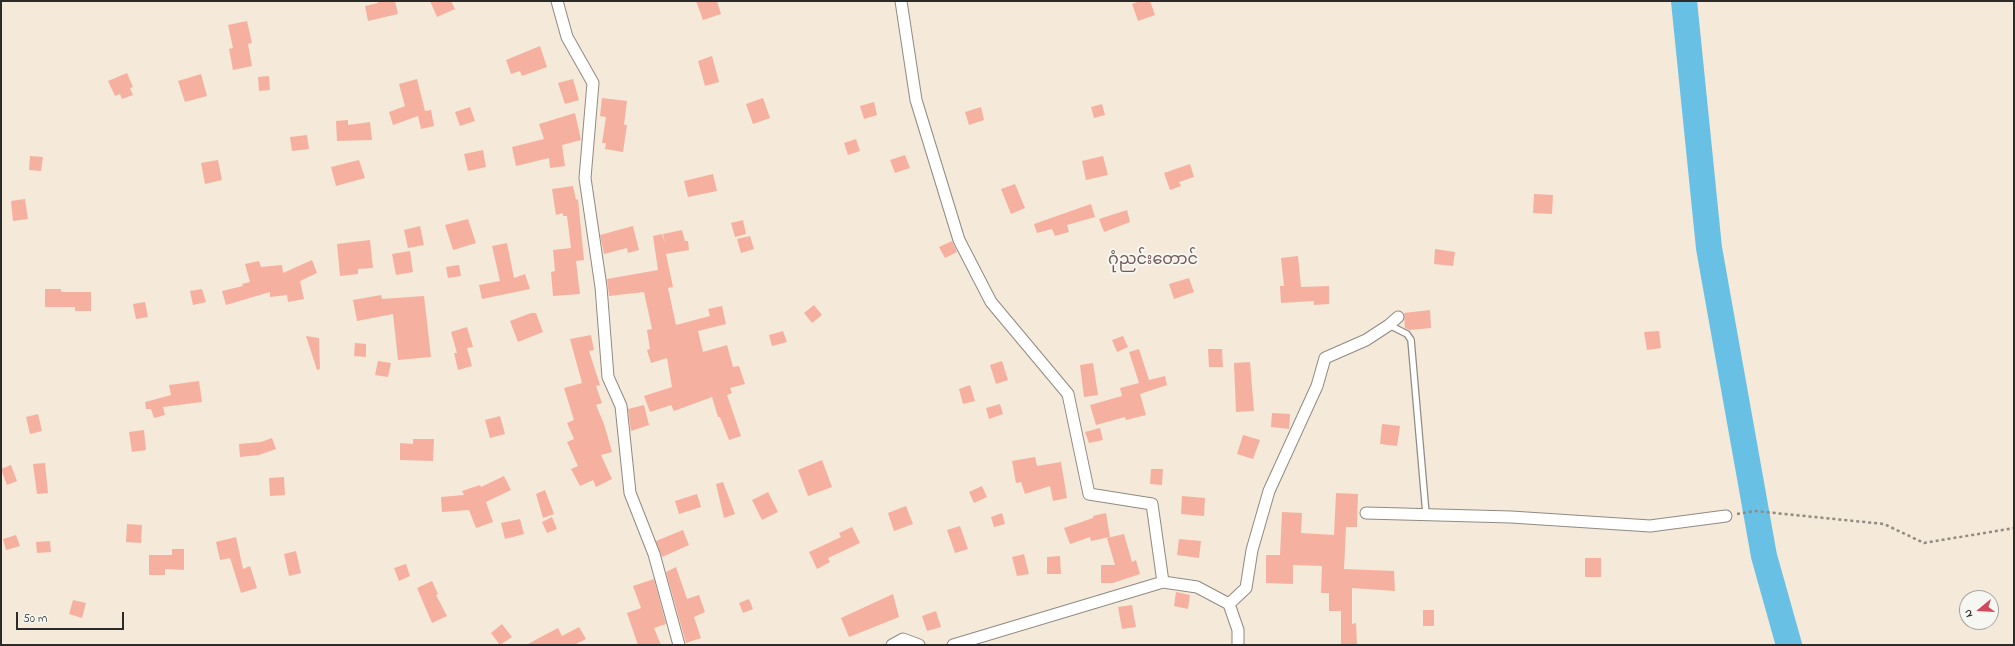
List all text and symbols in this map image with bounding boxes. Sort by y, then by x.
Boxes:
district label: ဂုံညင်းတောင် [1108,251,1198,271]
north arrow [1959,590,1999,630]
scale bar [18,604,126,630]
text: N [1960,607,1977,619]
text: 50 m [23,610,47,628]

